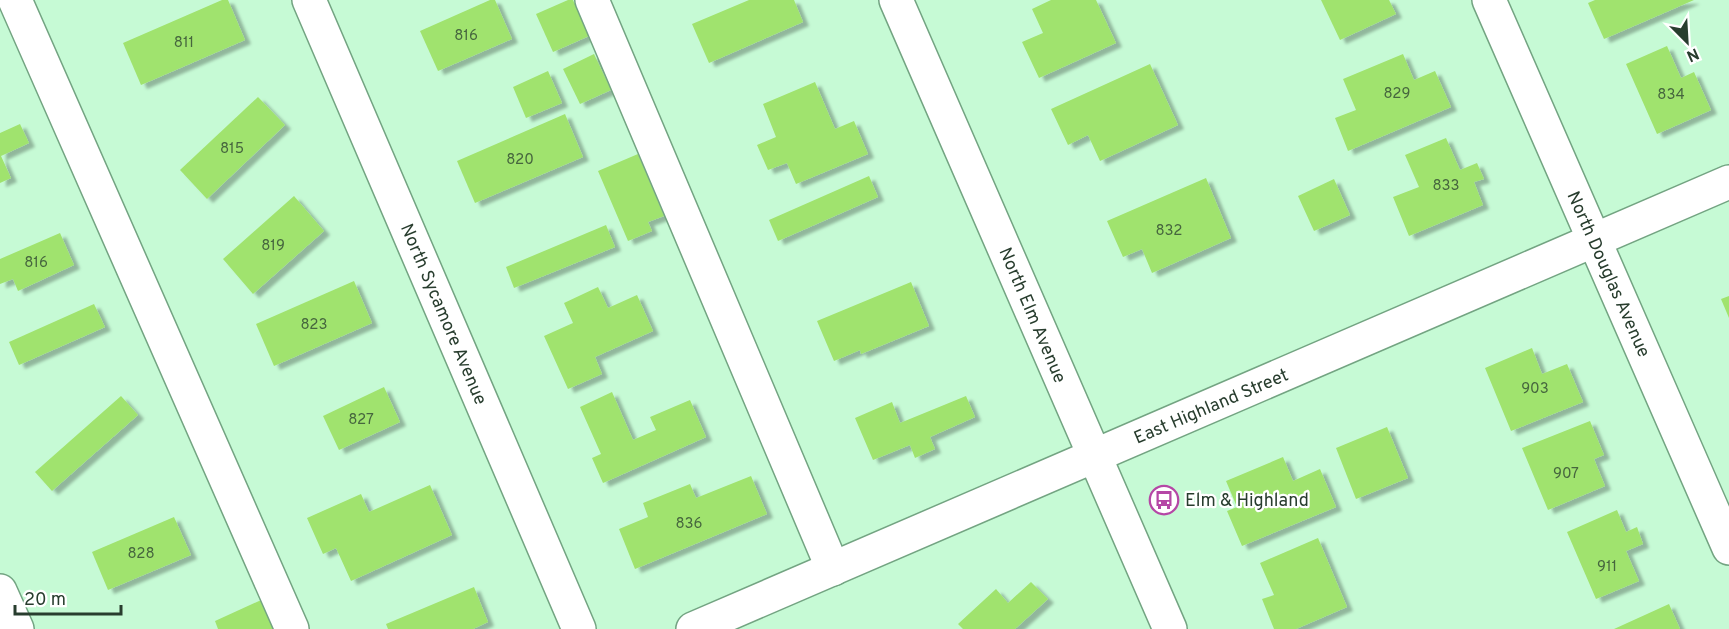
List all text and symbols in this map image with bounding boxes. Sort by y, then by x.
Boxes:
north arrow [1657,12,1717,72]
house number: 816 [454,27,478,46]
house number: 811 [174,34,194,53]
text: N [1683,42,1702,65]
house number: 829 [1384,85,1411,104]
house number: 834 [1657,86,1685,105]
house number: 815 [220,140,244,159]
house number: 820 [506,151,534,170]
house number: 833 [1432,177,1460,196]
street label: North Douglas Avenue [1561,188,1655,361]
street label: North Sycamore Avenue [394,221,491,409]
house number: 832 [1155,222,1183,241]
house number: 819 [261,237,285,256]
street label: North Elm Avenue [993,244,1071,387]
house number: 816 [24,254,48,273]
house number: 823 [300,316,328,335]
street label: East Highland Street [1131,364,1292,450]
house number: 903 [1521,380,1549,399]
house number: 827 [348,411,374,430]
house number: 907 [1553,465,1579,484]
bus stop icon: Elm & Highland [1148,484,1180,516]
place label: Elm & Highland [1185,490,1309,513]
house number: 836 [675,515,703,534]
house number: 828 [127,545,155,564]
house number: 911 [1597,558,1617,577]
scale bar [15,578,122,616]
text: 20 m [24,589,66,612]

